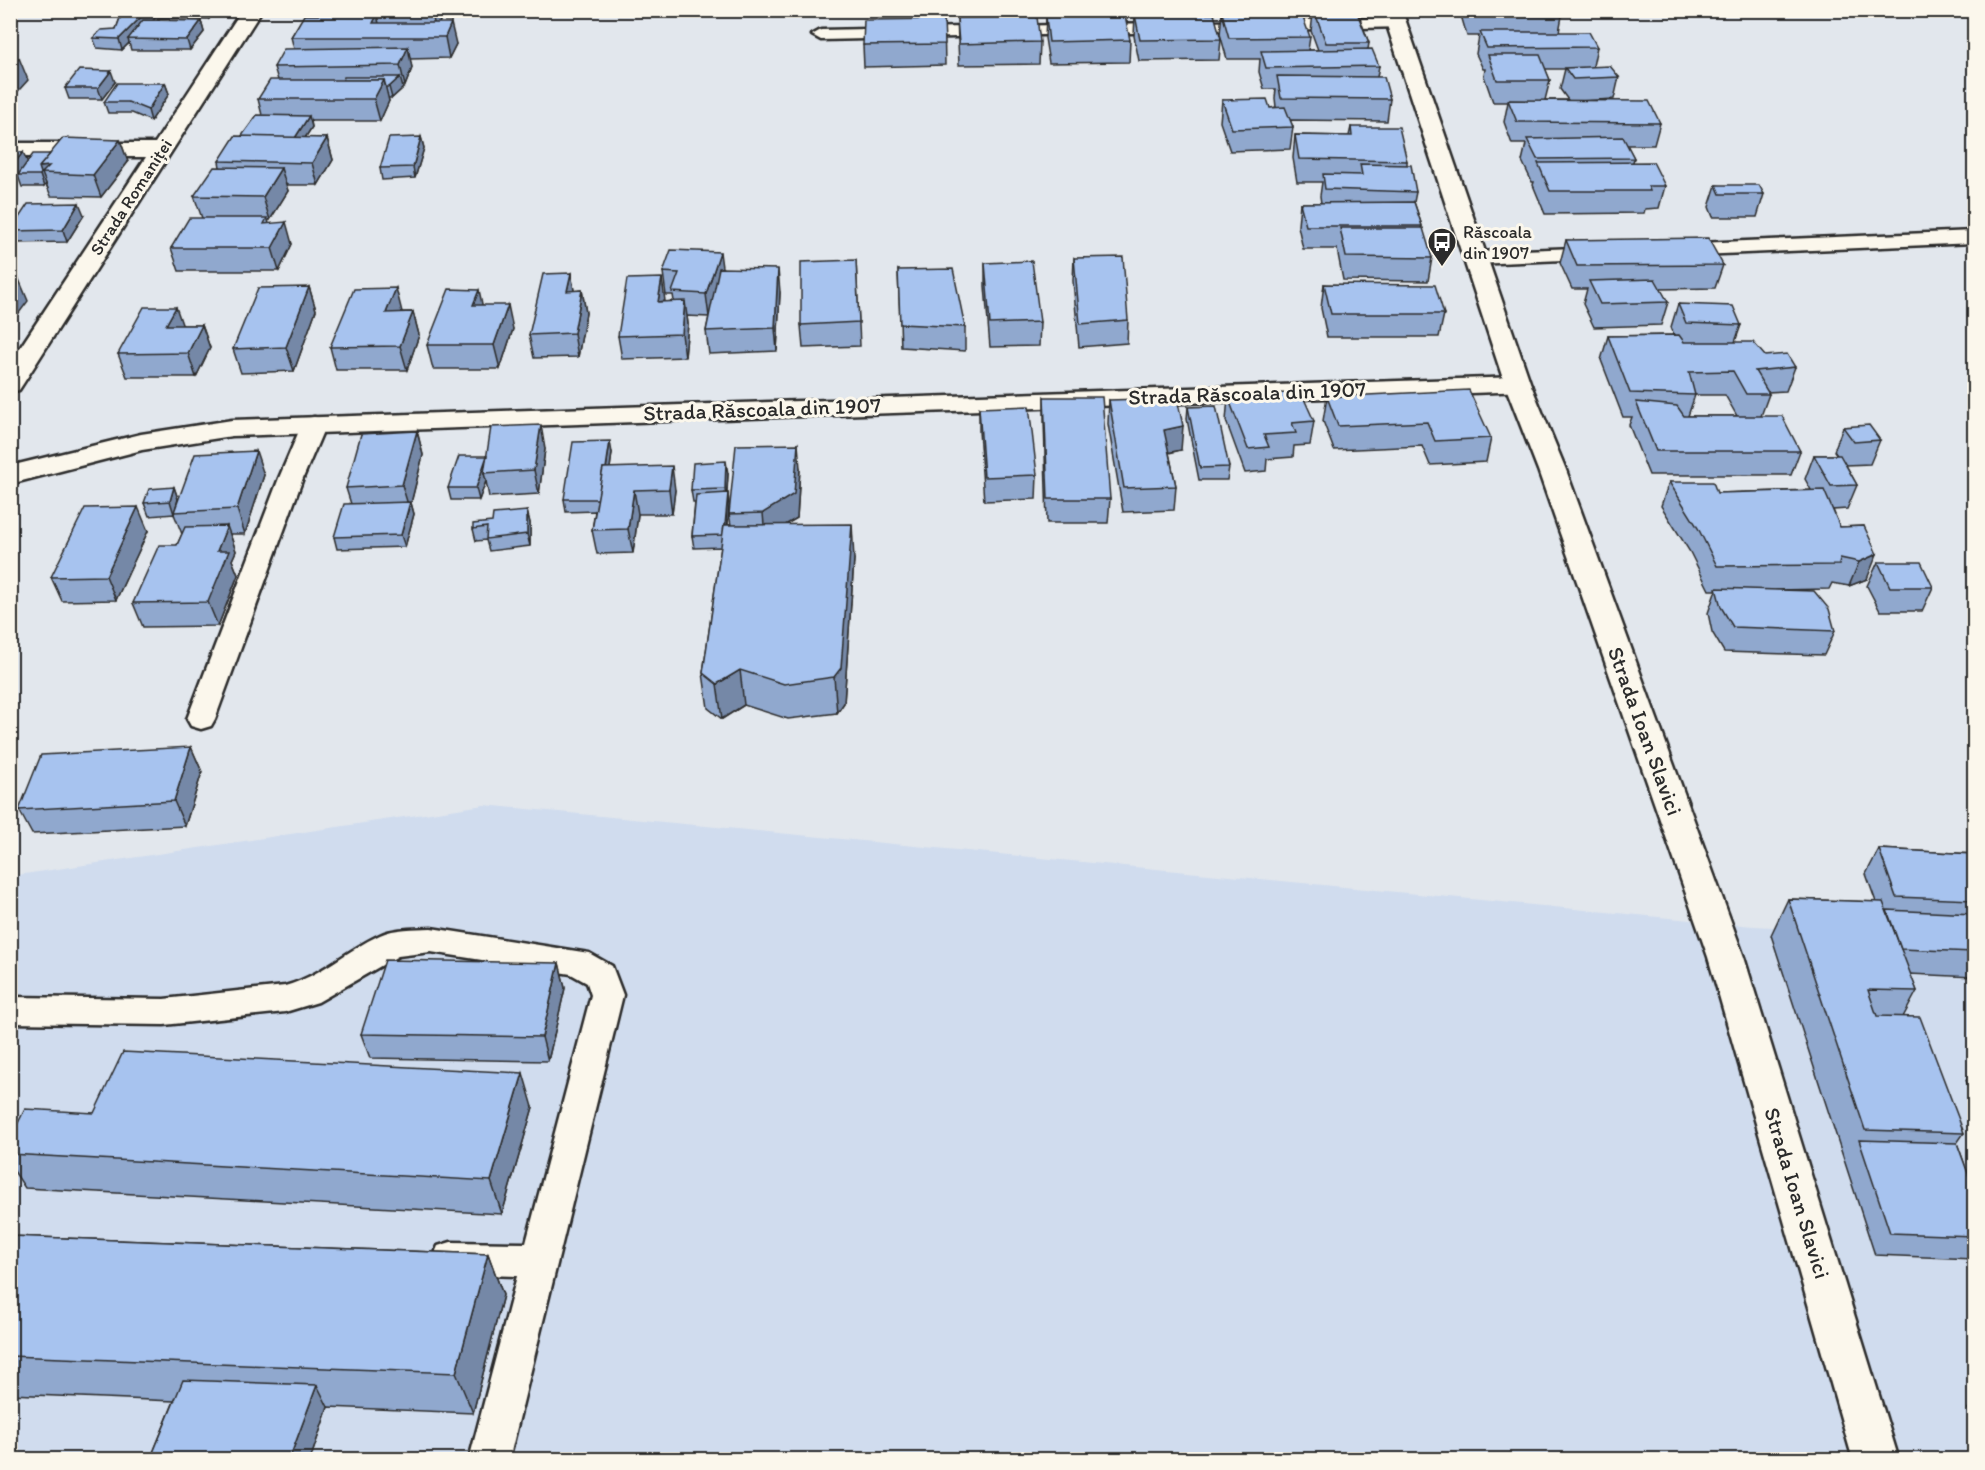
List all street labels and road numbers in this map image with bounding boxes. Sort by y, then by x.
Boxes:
street label: Strada Romaniței [85,135,177,259]
street label: Strada Răscoala din 1907 [1128,375,1366,411]
street label: Strada Răscoala din 1907 [643,391,881,427]
street label: Strada Ioan Slavici [1602,643,1688,819]
street label: Strada Ioan Slavici [1758,1104,1836,1282]

